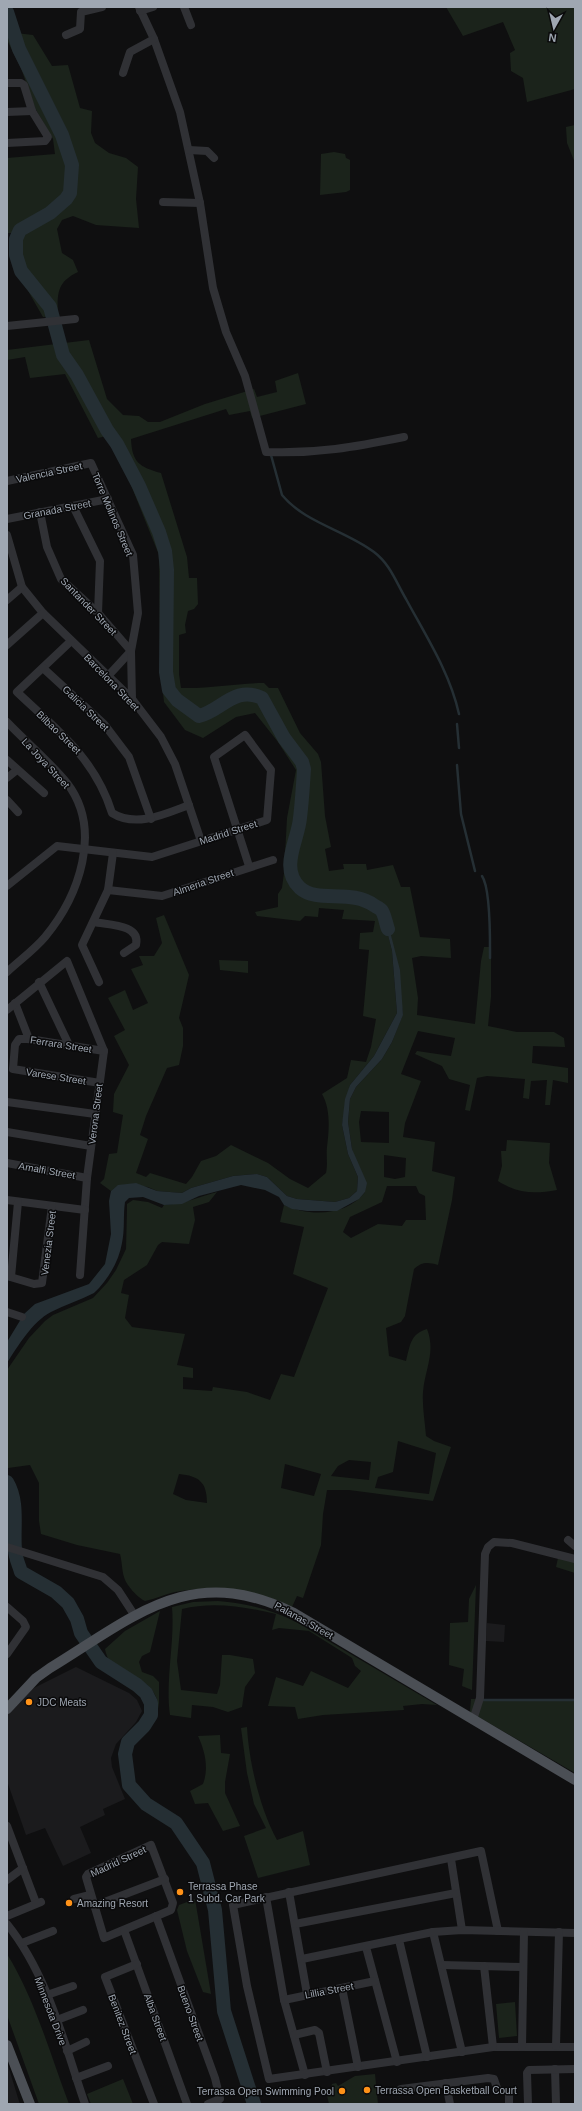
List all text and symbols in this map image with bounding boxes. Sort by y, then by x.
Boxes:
north arrow [534,8,574,48]
text: N [548,31,557,44]
street label: Valencia Street [15,460,83,485]
street label: Torre Molinos Street [90,471,135,558]
street label: Granada Street [22,498,92,521]
street label: Santander Street [58,575,119,638]
street label: Barcelona Street [82,652,142,713]
street label: Galicia Street [60,684,111,733]
street label: Bilbao Street [34,709,83,756]
street label: La Joya Street [20,736,72,791]
street label: Madrid Street [198,818,259,847]
street label: Almeria Street [171,867,235,898]
street label: Ferrara Street [29,1034,93,1055]
street label: Varese Street [25,1066,87,1087]
street label: Verona Street [86,1083,105,1145]
street label: Amalfi Street [18,1160,76,1181]
street label: Venezia Street [39,1210,58,1276]
street label: Palanas Street [272,1600,335,1641]
marker: JDC Meats [24,1697,34,1707]
place label: JDC Meats [37,1697,86,1708]
street label: Madrid Street [89,1844,148,1879]
place label: Terrassa Phase 1 Subd. Car Park [188,1881,266,1904]
marker: Terrassa Phase 1 Subd. Car Park [175,1887,185,1897]
marker: Amazing Resort [64,1898,74,1908]
place label: Amazing Resort [77,1898,148,1909]
street label: Minnesota Drive [32,1975,69,2047]
street label: Lillia Street [304,1980,355,2001]
street label: Bueno Street [175,1984,206,2043]
street label: Alba Street [142,1992,169,2042]
street label: Benitez Street [106,1993,139,2056]
marker: Terrassa Open Basketball Court [362,2085,372,2095]
place label: Terrassa Open Basketball Court [375,2085,517,2096]
place label: Terrassa Open Swimming Pool [197,2086,334,2097]
marker: Terrassa Open Swimming Pool [337,2086,347,2096]

